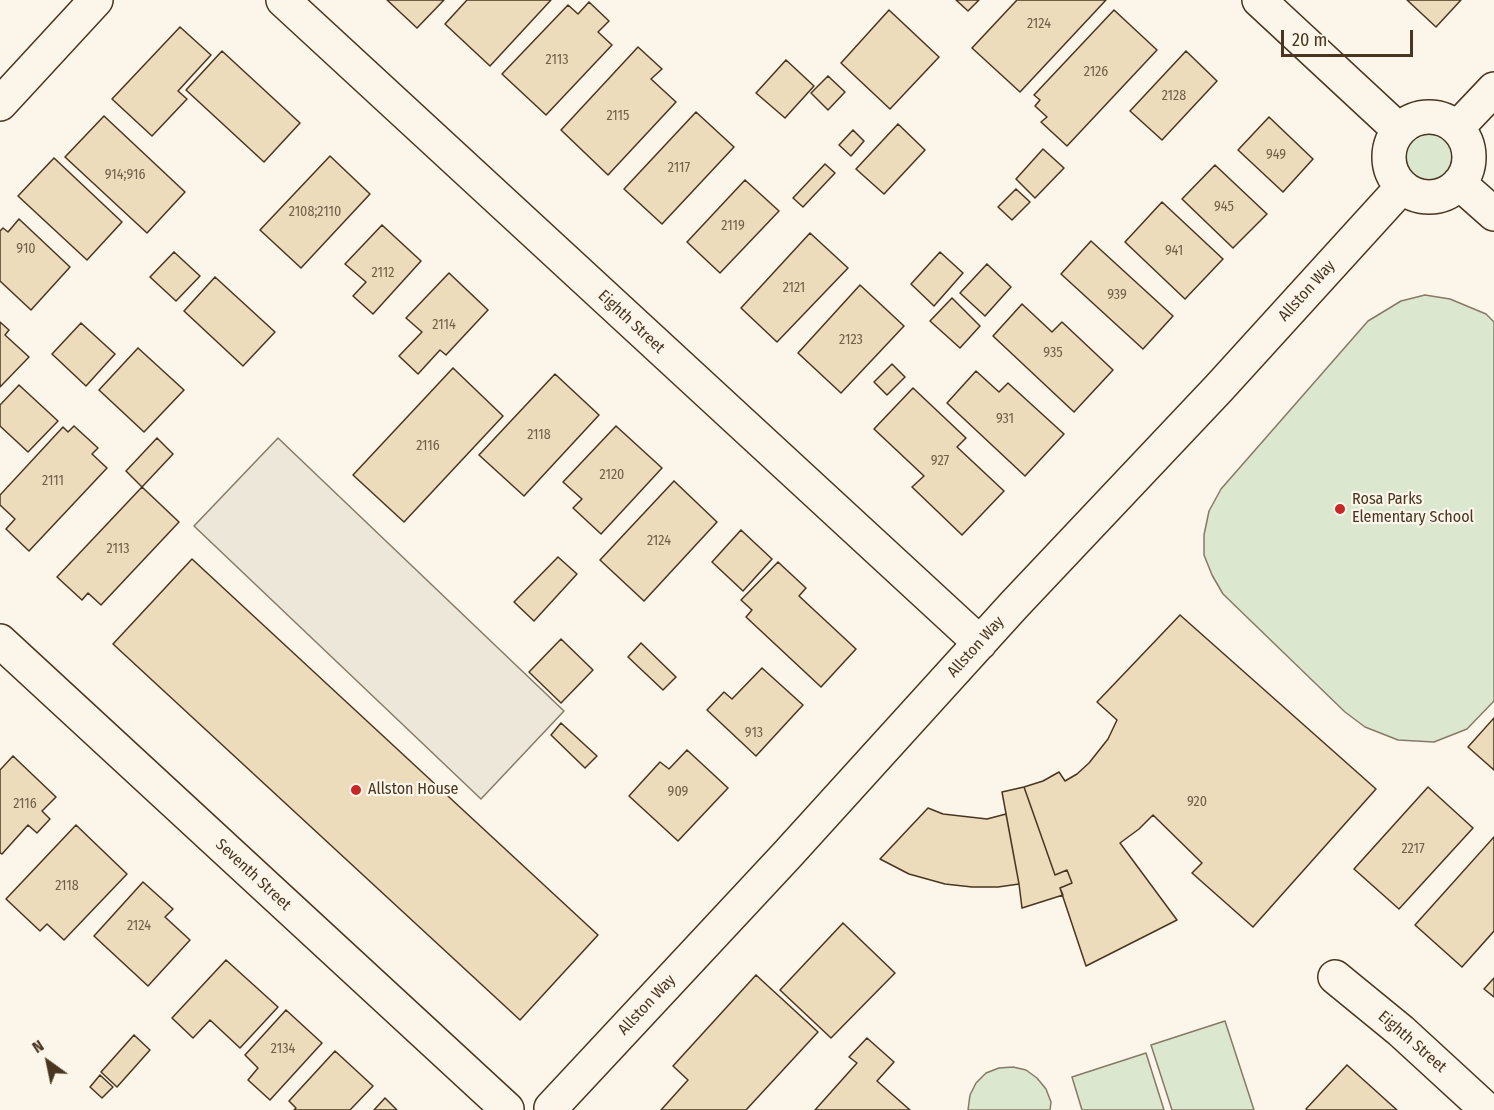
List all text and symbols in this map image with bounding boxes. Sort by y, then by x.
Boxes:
house number: 2124 [1027,16,1051,32]
scale bar [1284,18,1416,56]
text: 20 m [1292,29,1327,51]
house number: 2113 [546,52,568,68]
house number: 2126 [1084,64,1108,80]
house number: 2128 [1162,88,1186,104]
house number: 2115 [606,108,630,124]
house number: 949 [1266,147,1286,163]
house number: 2117 [668,160,690,176]
house number: 914;916 [105,167,145,183]
house number: 945 [1214,199,1234,215]
house number: 2108;2110 [289,204,341,220]
house number: 2119 [721,218,745,234]
house number: 910 [16,241,36,257]
house number: 941 [1165,243,1183,259]
street label: Allston Way [1275,257,1339,325]
house number: 2112 [372,265,394,281]
house number: 2121 [783,280,805,296]
street label: Eighth Street [594,286,668,358]
house number: 939 [1107,287,1127,303]
house number: 2114 [432,317,456,333]
house number: 2123 [839,332,863,348]
house number: 935 [1043,345,1063,361]
house number: 931 [996,411,1014,427]
house number: 2118 [527,427,551,443]
house number: 2116 [416,438,440,454]
house number: 927 [931,453,949,469]
house number: 2120 [600,467,624,483]
house number: 2111 [42,473,64,489]
place label: Rosa Parks Elementary School [1352,490,1474,528]
marker: Rosa Parks Elementary School [1333,502,1347,516]
house number: 2124 [647,533,671,549]
house number: 2113 [107,541,129,557]
street label: Allston Way [944,613,1008,681]
house number: 913 [745,725,763,741]
place label: Allston House [368,780,459,800]
marker: Allston House [349,783,363,797]
house number: 909 [668,784,688,800]
house number: 920 [1187,794,1207,810]
house number: 2116 [13,796,37,812]
street label: Seventh Street [211,835,295,915]
house number: 2217 [1401,841,1425,857]
house number: 2118 [55,878,79,894]
house number: 2124 [127,918,151,934]
street label: Allston Way [614,971,680,1039]
street label: Eighth Street [1374,1007,1450,1077]
north arrow [18,1032,78,1092]
text: N [29,1036,47,1057]
house number: 2134 [271,1041,295,1057]

